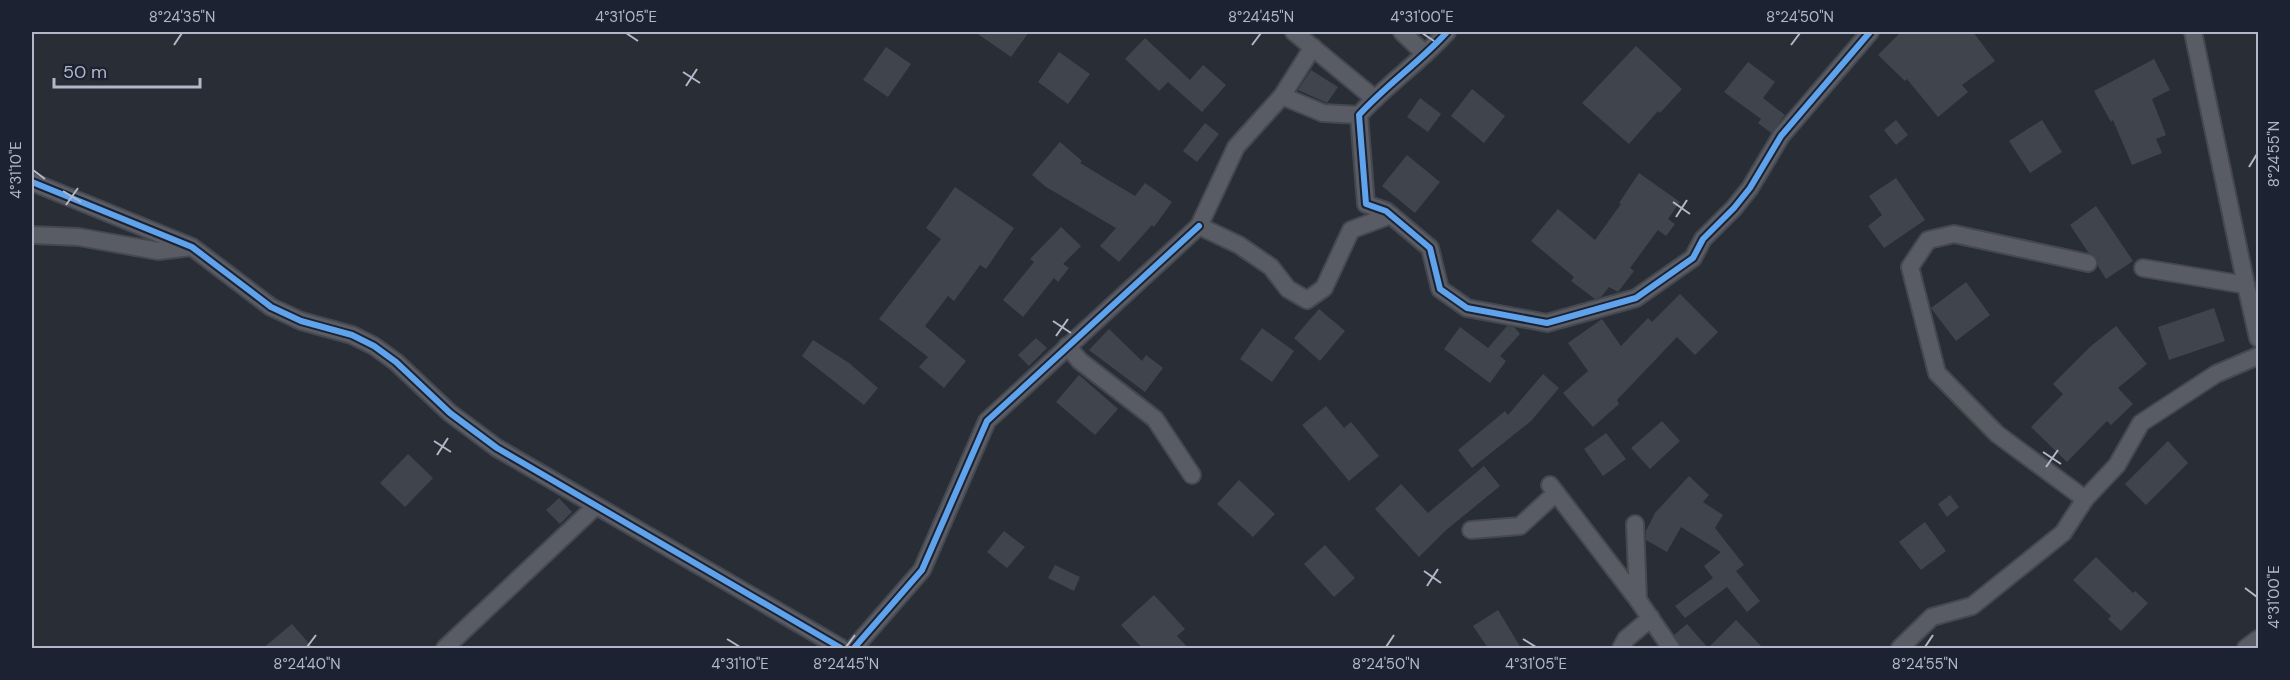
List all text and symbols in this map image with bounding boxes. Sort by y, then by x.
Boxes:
text: 8°24'35"N [149,7,215,27]
text: 4°31'05"E [595,7,657,27]
text: 8°24'45"N [1228,7,1294,27]
text: 4°31'00"E [1390,7,1454,27]
text: 8°24'50"N [1766,7,1834,27]
scale bar [54,51,200,89]
text: 50 m [63,60,107,84]
text: 8°24'55"N [2264,121,2284,187]
text: 4°31'10"E [6,141,26,199]
text: 4°31'00"E [2264,565,2284,629]
text: 8°24'40"N [273,654,341,674]
text: 4°31'10"E [711,654,769,674]
text: 8°24'45"N [813,654,879,674]
text: 8°24'50"N [1352,654,1420,674]
text: 4°31'05"E [1505,654,1567,674]
text: 8°24'55"N [1892,654,1958,674]

